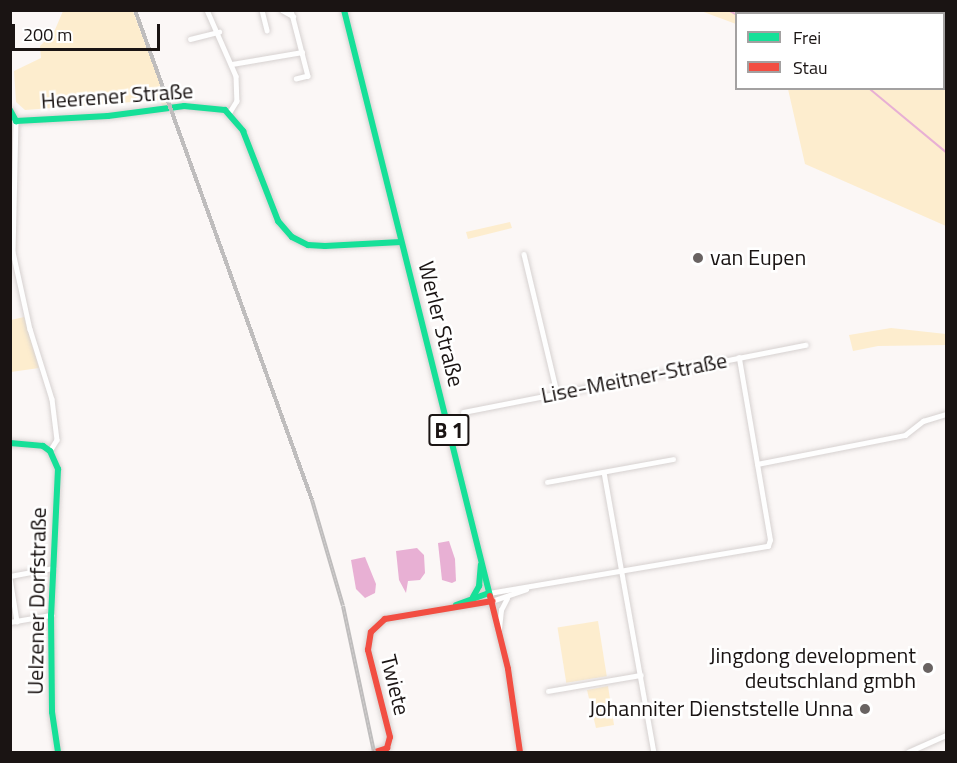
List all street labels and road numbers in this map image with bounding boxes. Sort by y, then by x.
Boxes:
street label: Heerener Straße [40,78,194,114]
street label: Werler Straße [413,259,469,389]
street label: Lise-Meitner-Straße [539,347,729,409]
road number: B 1 [428,412,470,448]
street label: Uelzener Dorfstraße [22,507,52,695]
street label: Twiete [375,652,415,718]

